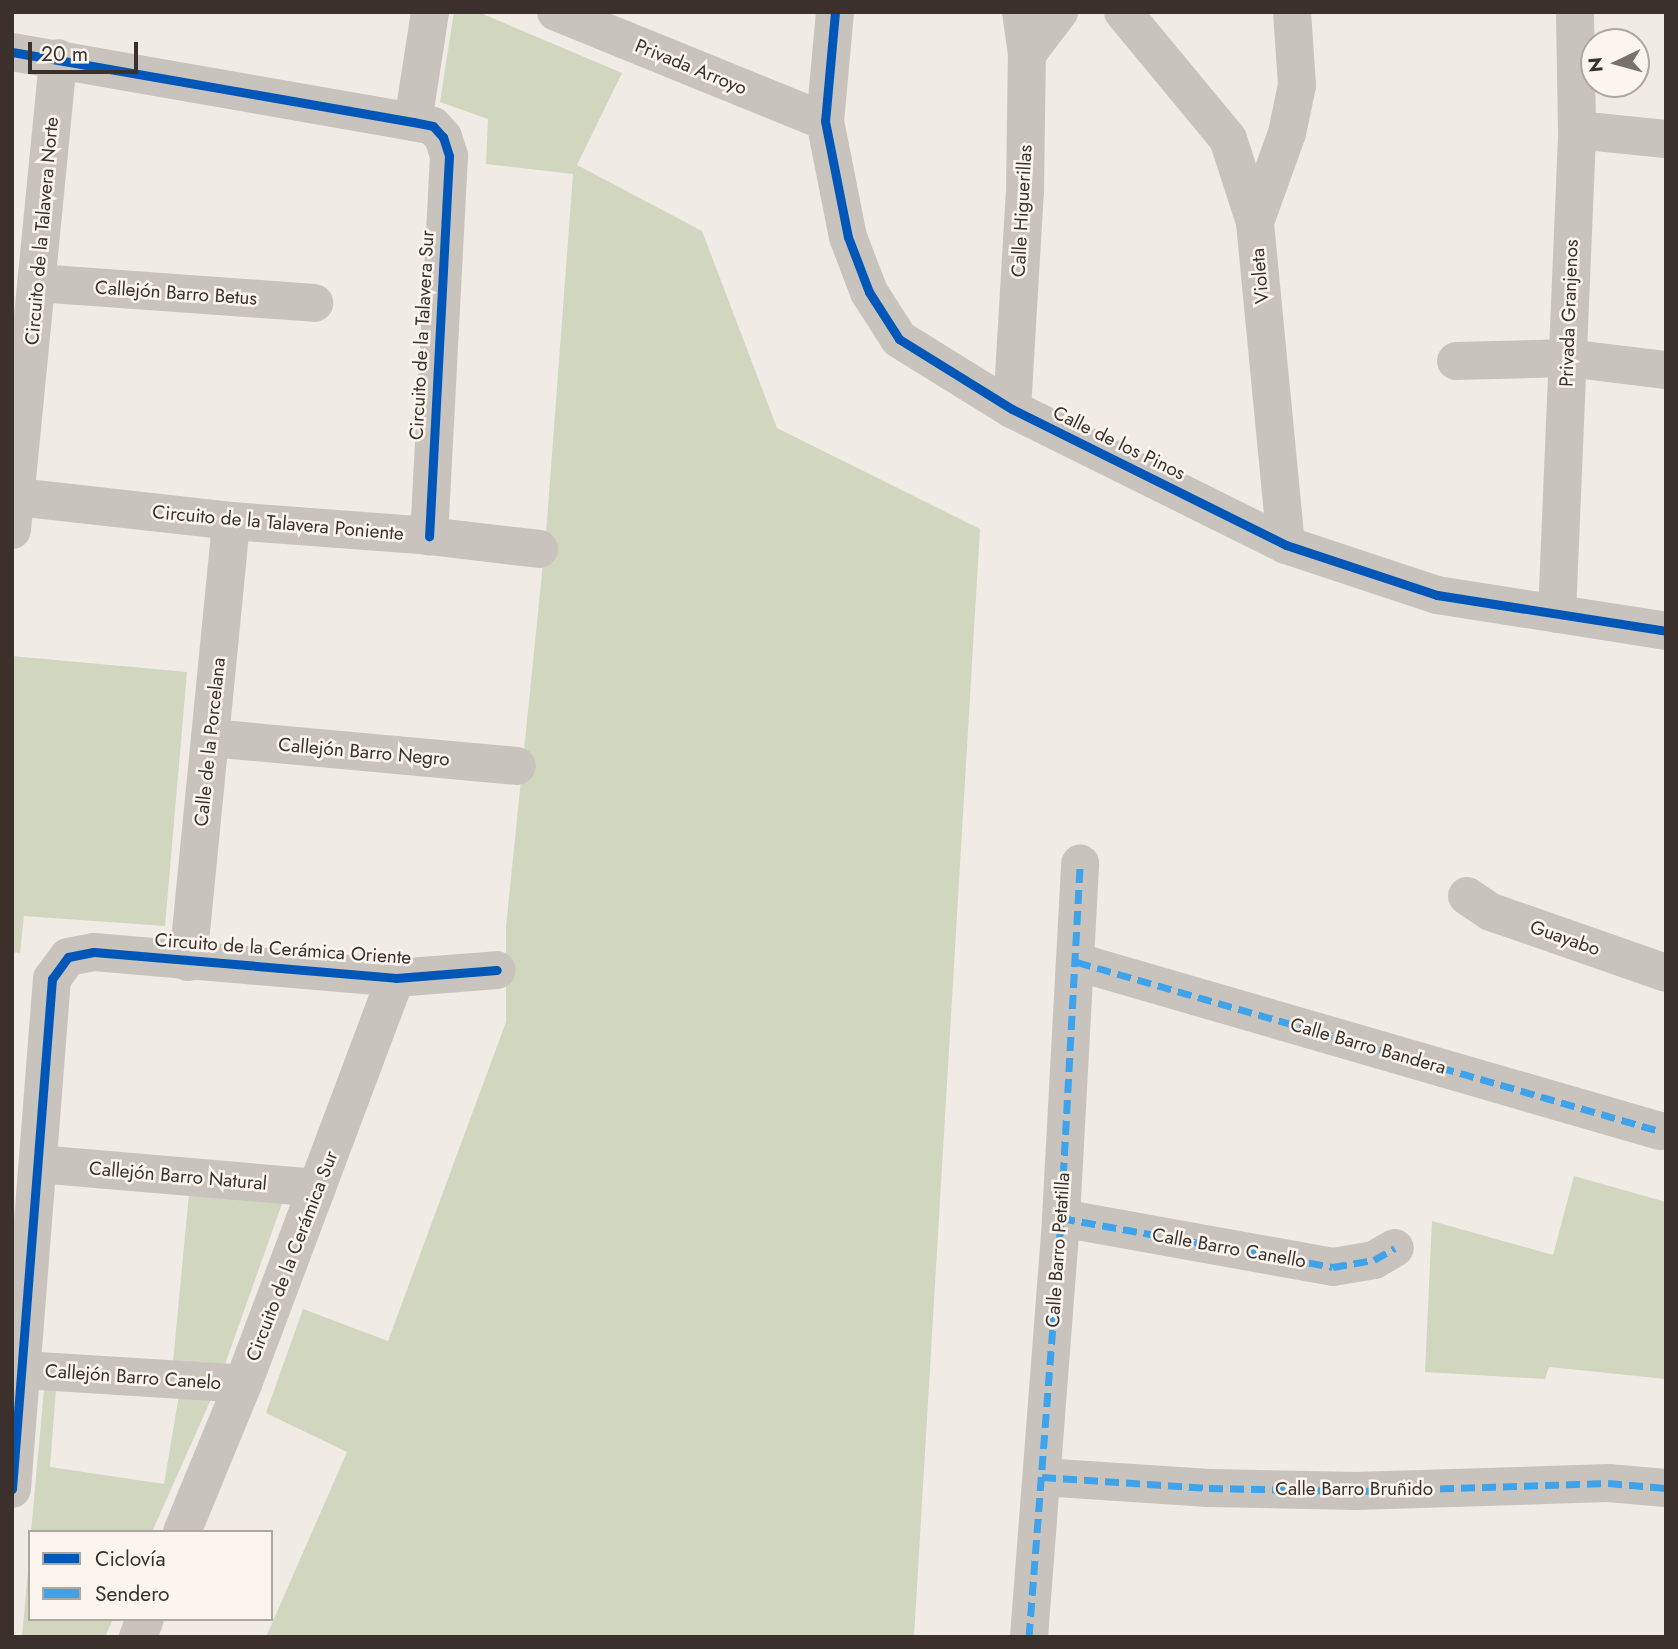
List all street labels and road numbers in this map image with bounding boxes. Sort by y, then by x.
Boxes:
street label: Privada Arroyo [632,34,750,100]
street label: Circuito de la Talavera Norte [21,116,63,346]
street label: Calle Higuerillas [1007,144,1037,278]
street label: Circuito de la Talavera Sur [405,230,439,440]
street label: Privada Granjenos [1555,239,1583,387]
street label: Violeta [1246,247,1274,305]
street label: Callejón Barro Betus [94,276,258,310]
street label: Calle de los Pinos [1049,401,1189,485]
street label: Circuito de la Talavera Poniente [151,501,405,545]
street label: Calle de la Porcelana [190,656,230,828]
street label: Callejón Barro Negro [277,733,451,771]
street label: Guayabo [1527,915,1603,961]
street label: Circuito de la Cerámica Oriente [154,929,412,969]
street label: Calle Barro Bandera [1288,1013,1448,1079]
street label: Circuito de la Cerámica Sur [241,1148,343,1364]
street label: Callejón Barro Natural [88,1157,268,1195]
street label: Calle Barro Petatilla [1041,1172,1075,1328]
street label: Calle Barro Canello [1150,1223,1308,1273]
street label: Callejón Barro Canelo [44,1359,222,1395]
street label: Calle Barro Bruñido [1275,1478,1433,1500]

